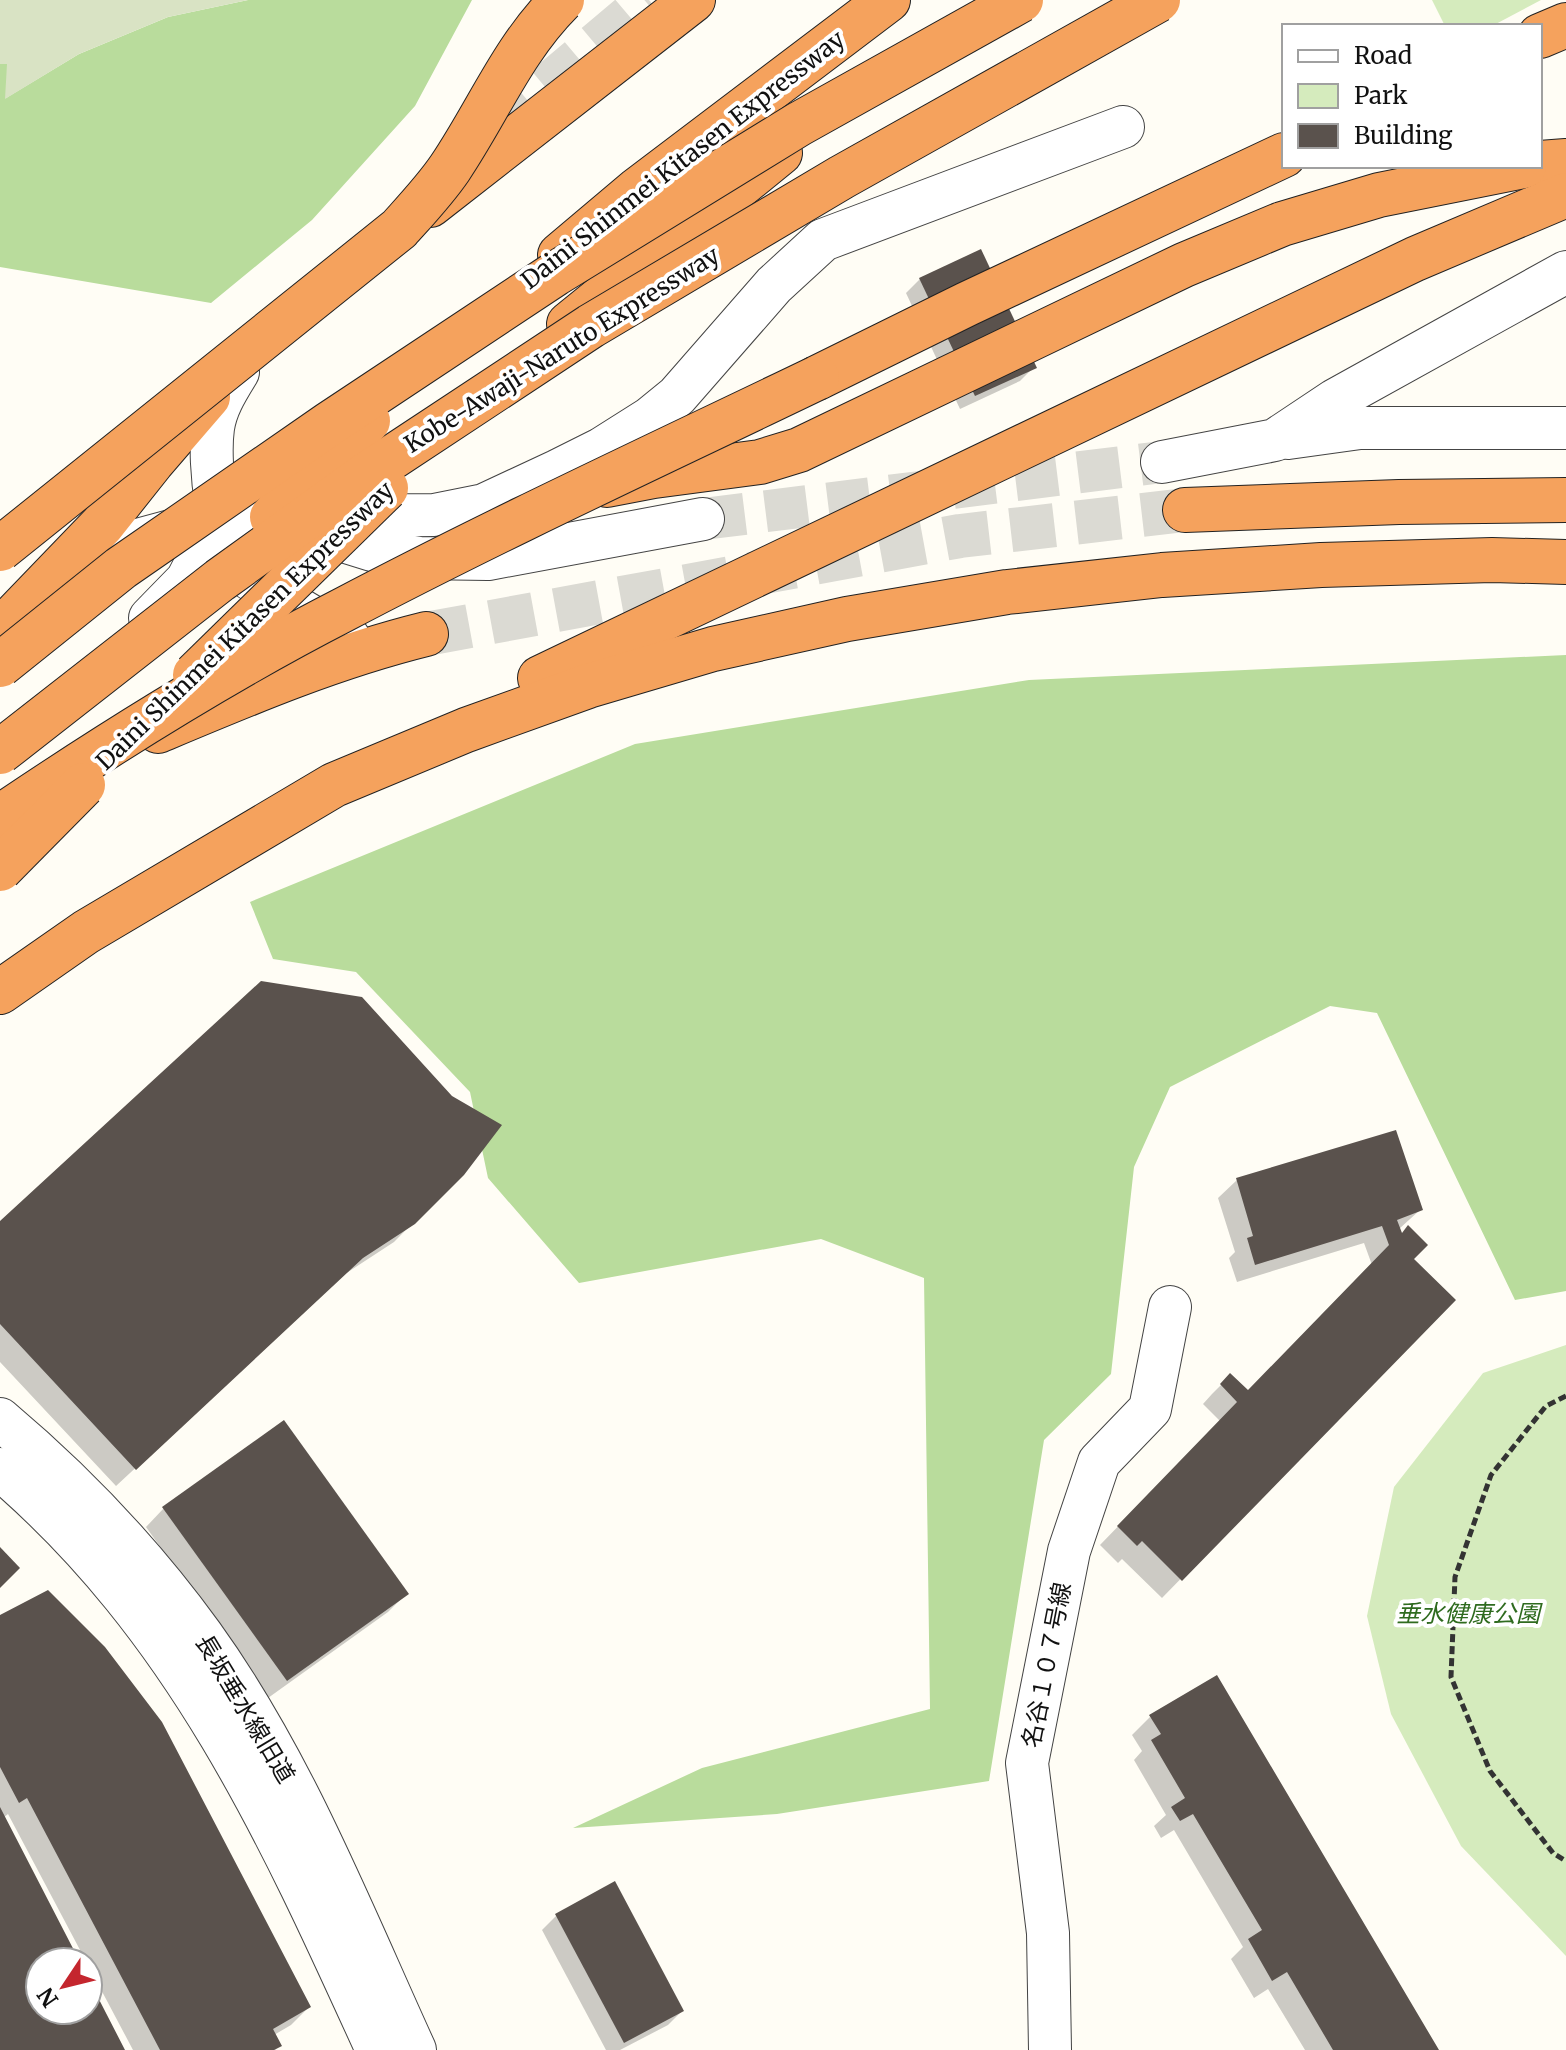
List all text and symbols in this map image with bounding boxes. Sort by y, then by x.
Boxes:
street label: Daini Shinmei Kitasen Expressway [515,24,851,296]
legend [1282,24,1542,168]
text: Road [1354,40,1412,71]
text: Park [1354,80,1408,111]
text: Building [1354,120,1453,151]
street label: Kobe-Awaji-Naruto Expressway [398,240,725,460]
street label: Daini Shinmei Kitasen Expressway [89,475,400,777]
street label: 名谷１０７号線 [1015,1579,1078,1750]
park label: 垂水健康公園 [1396,1598,1543,1629]
street label: 長坂垂水線旧道 [189,1629,302,1789]
north arrow [24,1946,104,2026]
text: N [31,1982,64,2013]

